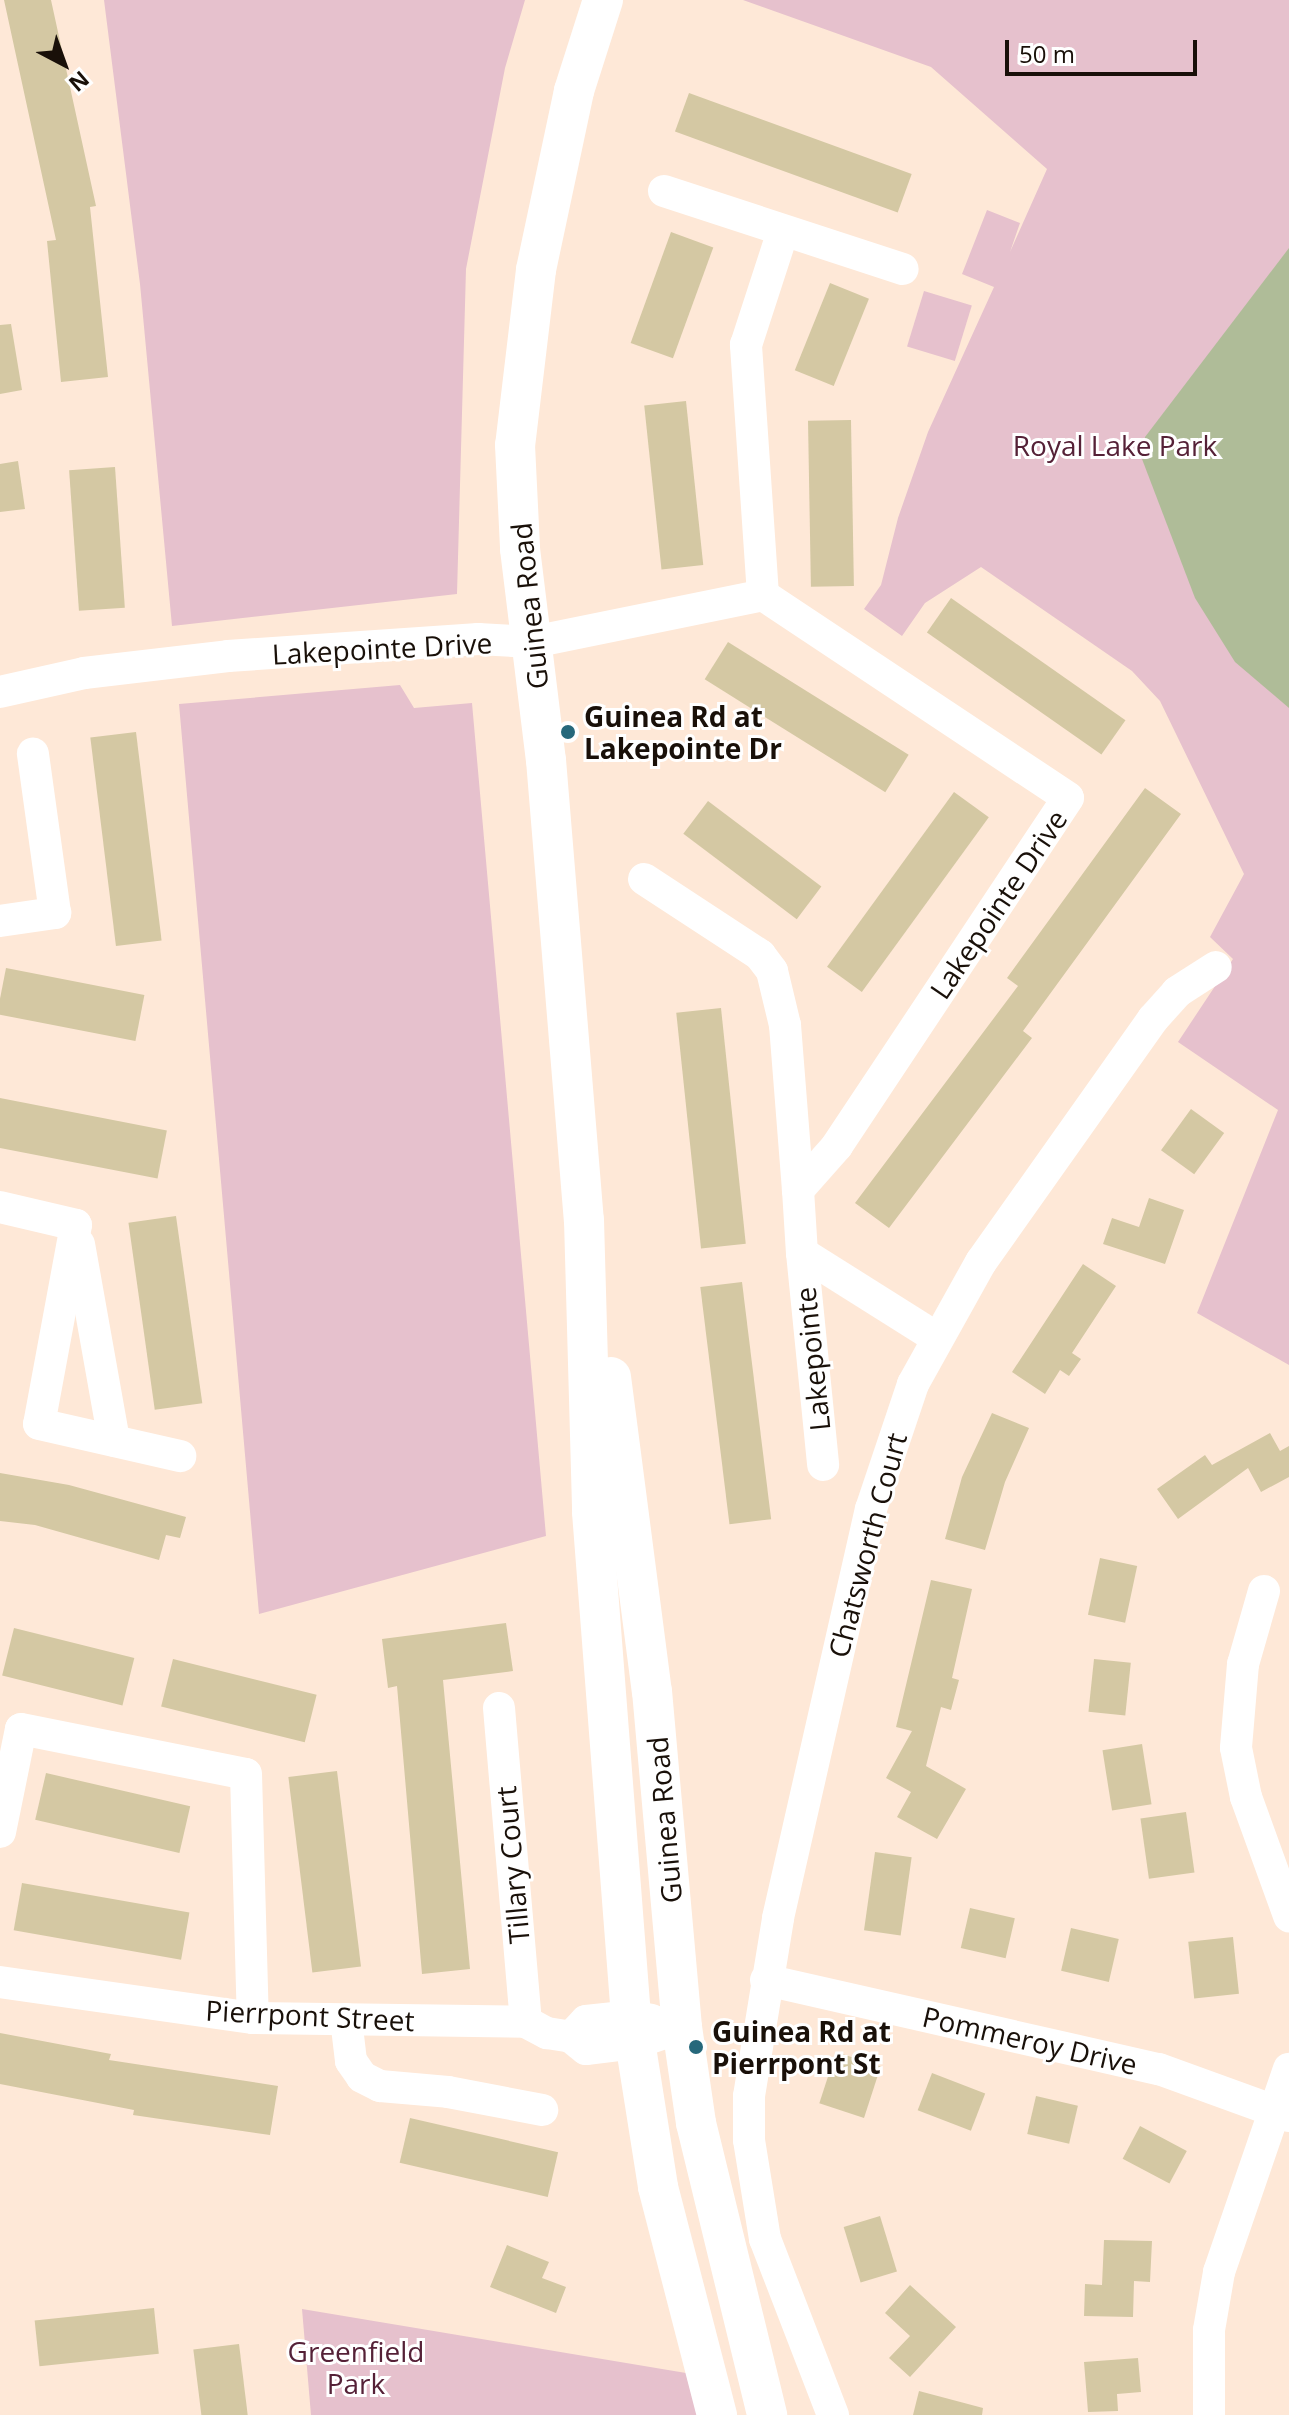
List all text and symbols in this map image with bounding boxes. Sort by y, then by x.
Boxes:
north arrow [24,24,104,104]
scale bar [1009,24,1201,74]
text: 50 m [1019,37,1075,70]
text: N [63,65,96,99]
park label: Royal Lake Park [1013,428,1217,462]
street label: Guinea Road [504,521,554,691]
street label: Lakepointe Drive [271,625,493,671]
place label: Guinea Rd at Lakepointe Dr [584,699,782,765]
marker: Guinea Rd at Lakepointe Dr [559,723,577,741]
street label: Lakepointe Drive [922,803,1074,1005]
street label: Lakepointe [788,1285,836,1433]
street label: Chatsworth Court [821,1429,913,1661]
street label: Guinea Road [640,1735,688,1905]
street label: Tillary Court [488,1785,536,1945]
street label: Pierrpont Street [205,1993,415,2037]
street label: Pommeroy Drive [919,1999,1141,2081]
place label: Guinea Rd at Pierrpont St [712,2014,891,2080]
marker: Guinea Rd at Pierrpont St [687,2038,705,2056]
park label: Greenfield Park [288,2334,424,2400]

